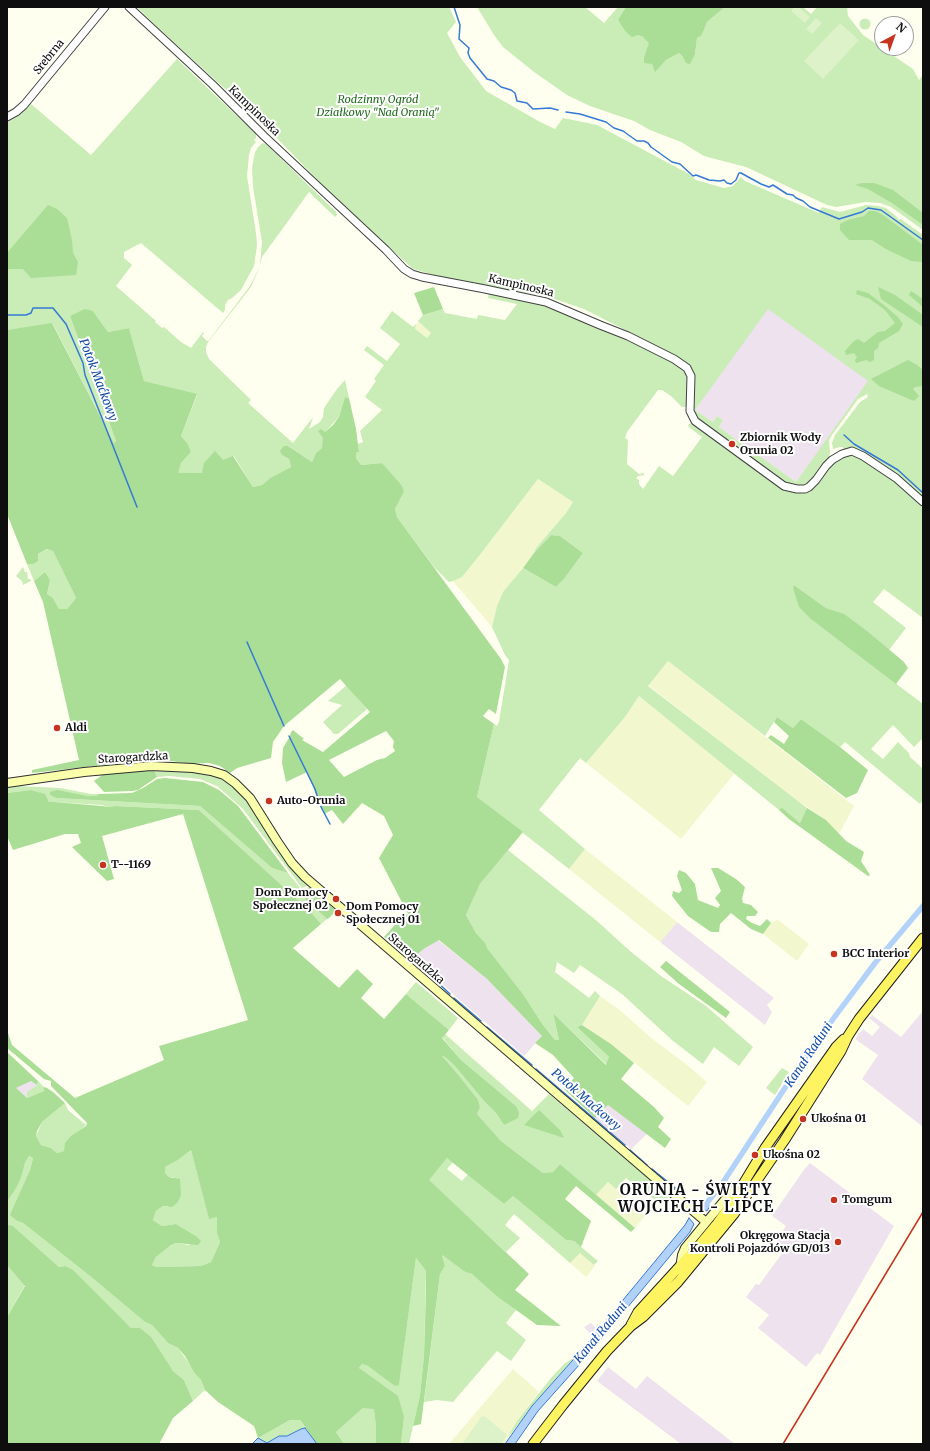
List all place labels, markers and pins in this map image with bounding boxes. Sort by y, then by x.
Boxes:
place label: Zbiornik Wody Orunia 02 [740,431,821,457]
marker: Zbiornik Wody Orunia 02 [727,439,737,449]
place label: Aldi [65,721,87,735]
marker: Aldi [52,723,62,733]
place label: Auto-Orunia [277,794,345,808]
marker: Auto-Orunia [264,796,274,806]
place label: T--1169 [111,858,151,872]
marker: T--1169 [98,860,108,870]
place label: Dom Pomocy Społecznej 02 [253,886,328,912]
marker: Dom Pomocy Społecznej 02 [331,894,341,904]
place label: Dom Pomocy Społecznej 01 [346,900,420,926]
marker: Dom Pomocy Społecznej 01 [333,908,343,918]
place label: BCC Interior [842,947,909,961]
marker: BCC Interior [829,949,839,959]
place label: Ukośna 01 [811,1112,866,1126]
marker: Ukośna 01 [798,1114,808,1124]
place label: Ukośna 02 [763,1148,820,1162]
marker: Ukośna 02 [750,1150,760,1160]
place label: Tomgum [842,1193,892,1207]
marker: Tomgum [829,1195,839,1205]
place label: Okręgowa Stacja Kontroli Pojazdów GD/013 [690,1229,830,1255]
marker: Okręgowa Stacja Kontroli Pojazdów GD/013 [833,1237,843,1247]

